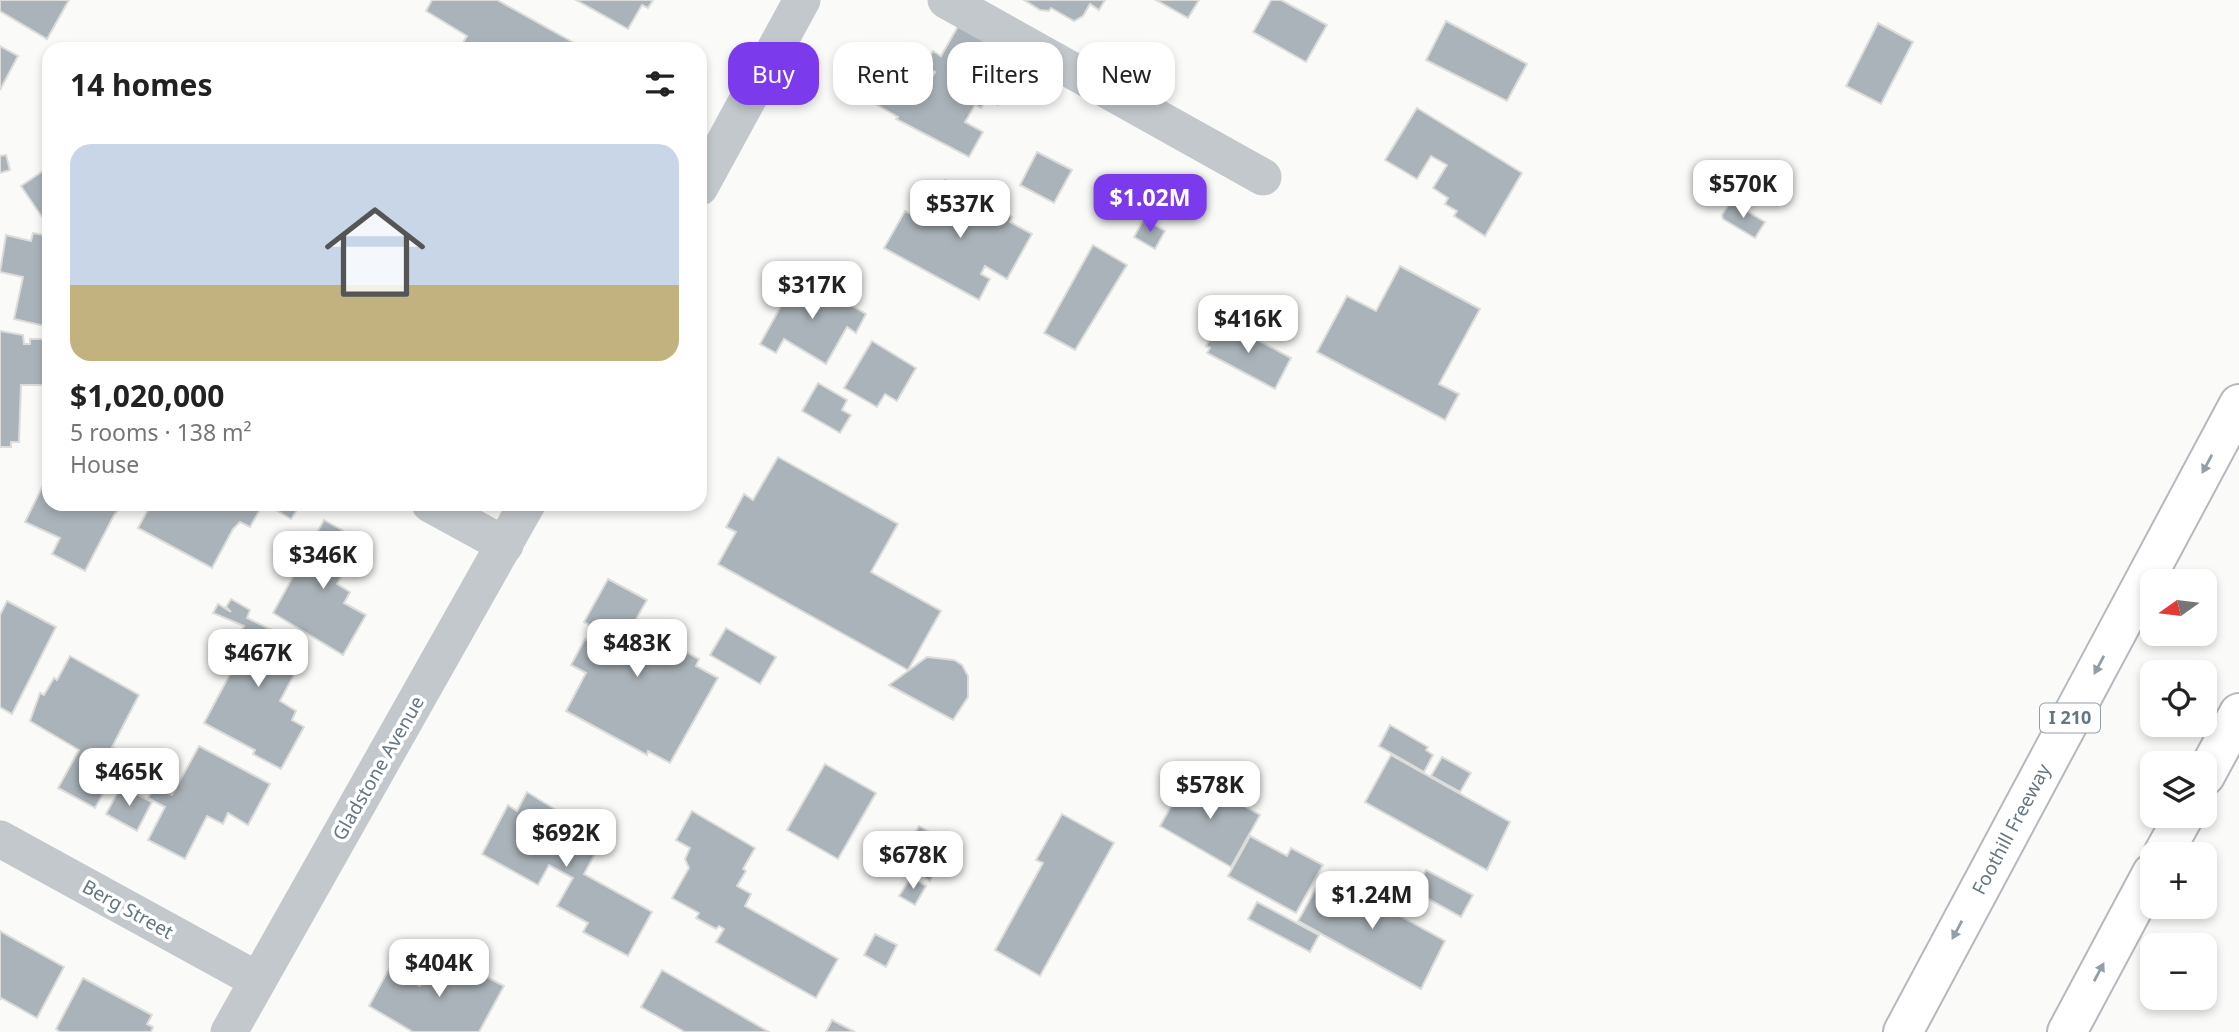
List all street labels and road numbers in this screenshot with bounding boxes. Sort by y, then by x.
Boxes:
street label: Gladstone Avenue [326,691,430,845]
road number: I 210 [2040,704,2100,732]
street label: Foothill Freeway [1966,759,2057,899]
street label: Berg Street [78,873,178,945]

